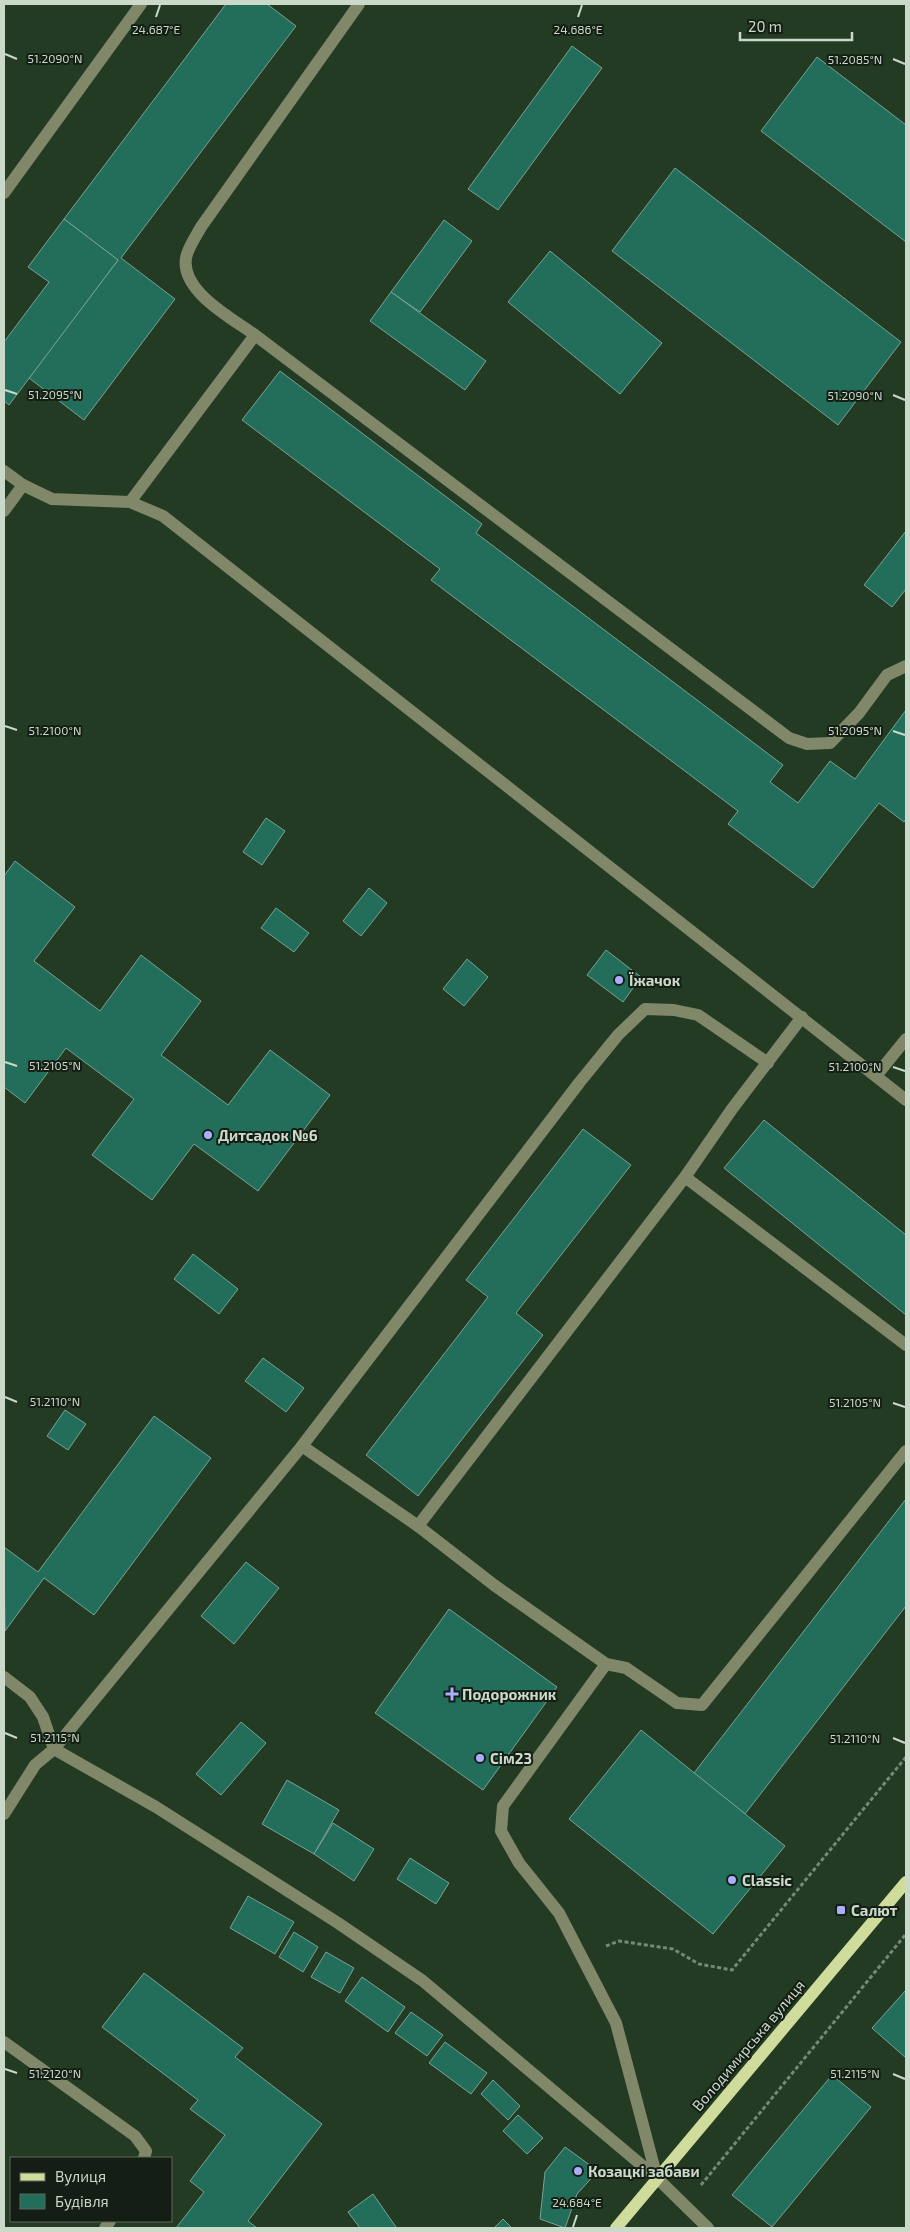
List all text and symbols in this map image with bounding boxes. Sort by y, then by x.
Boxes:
scale bar [740,10,852,42]
text: 20 m [748,17,782,35]
text: 24.687°E [132,22,180,36]
text: 24.686°E [554,22,603,36]
text: 51.2090°N [28,51,82,65]
text: 51.2085°N [828,52,882,66]
text: 51.2095°N [28,387,82,401]
text: 51.2090°N [828,388,882,402]
text: 51.2100°N [29,723,81,737]
text: 51.2095°N [828,723,882,737]
place label: Їжачок [628,971,681,989]
marker: Їжачок [613,974,625,986]
text: 51.2105°N [29,1058,81,1072]
text: 51.2100°N [829,1059,881,1073]
place label: Дитсадок №6 [218,1126,318,1144]
marker: Дитсадок №6 [202,1129,214,1141]
text: 51.2110°N [30,1394,80,1408]
text: 51.2105°N [829,1395,881,1409]
place label: Подорожник [462,1685,557,1703]
marker: Подорожник [446,1688,458,1700]
text: 51.2115°N [30,1730,80,1744]
text: 51.2110°N [830,1731,880,1745]
place label: Сім23 [490,1749,532,1767]
marker: Сім23 [474,1752,486,1764]
place label: Classic [742,1871,792,1889]
marker: Classic [726,1874,738,1886]
place label: Салют [851,1901,898,1919]
marker: Салют [835,1904,847,1916]
street label: Володимирська вулиця [688,1976,809,2115]
text: 51.2120°N [29,2066,81,2080]
text: 51.2115°N [830,2066,880,2080]
legend [10,2157,172,2222]
place label: Козацкі забави [588,2162,700,2180]
marker: Козацкі забави [572,2165,584,2177]
text: Вулиця [55,2167,106,2186]
text: Будівля [55,2192,109,2211]
text: 24.684°E [552,2195,602,2209]

